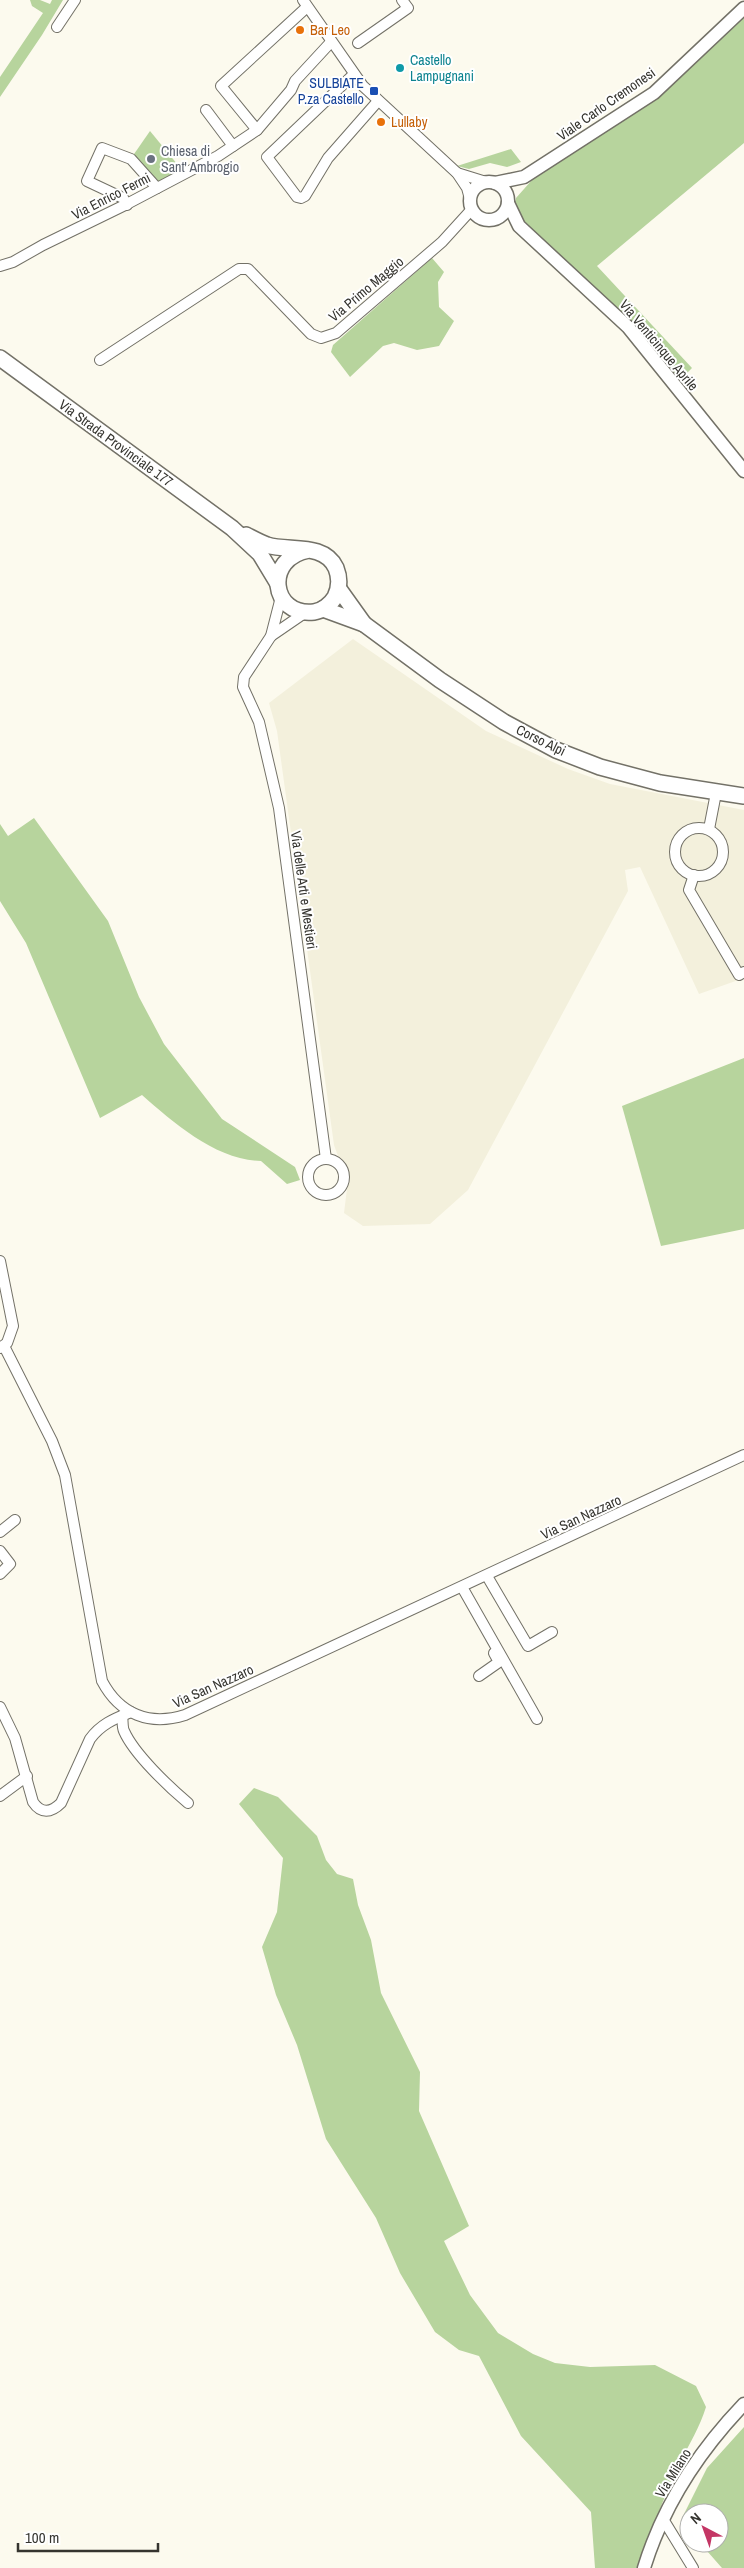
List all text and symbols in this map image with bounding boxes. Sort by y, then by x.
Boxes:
place label: Bar Leo [310,21,350,39]
marker: Bar Leo [294,24,306,36]
place label: Castello Lampugnani [410,51,474,85]
marker: Castello Lampugnani [394,62,406,74]
street label: Viale Carlo Cremonesi [553,63,659,145]
place label: SULBIATE P.za Castello [298,74,364,108]
marker: SULBIATE P.za Castello [368,85,380,97]
place label: Lullaby [391,113,428,131]
marker: Lullaby [375,116,387,128]
place label: Chiesa di Sant' Ambrogio [161,142,239,176]
marker: Chiesa di Sant' Ambrogio [145,153,157,165]
street label: Via Enrico Fermi [69,168,153,224]
street label: Via Primo Maggio [325,252,407,326]
street label: Via Venticinque Aprile [616,296,702,394]
street label: Via Strada Provinciale 177 [55,395,177,491]
street label: Corso Alpi [513,720,569,760]
street label: Via delle Arti e Mestieri [287,830,321,950]
street label: Via San Nazzaro [538,1491,624,1543]
street label: Via San Nazzaro [170,1660,256,1712]
street label: Via Milano [651,2445,695,2501]
north arrow [679,2503,729,2553]
text: N [686,2509,705,2528]
scale bar [18,2520,158,2552]
text: 100 m [25,2527,59,2548]

